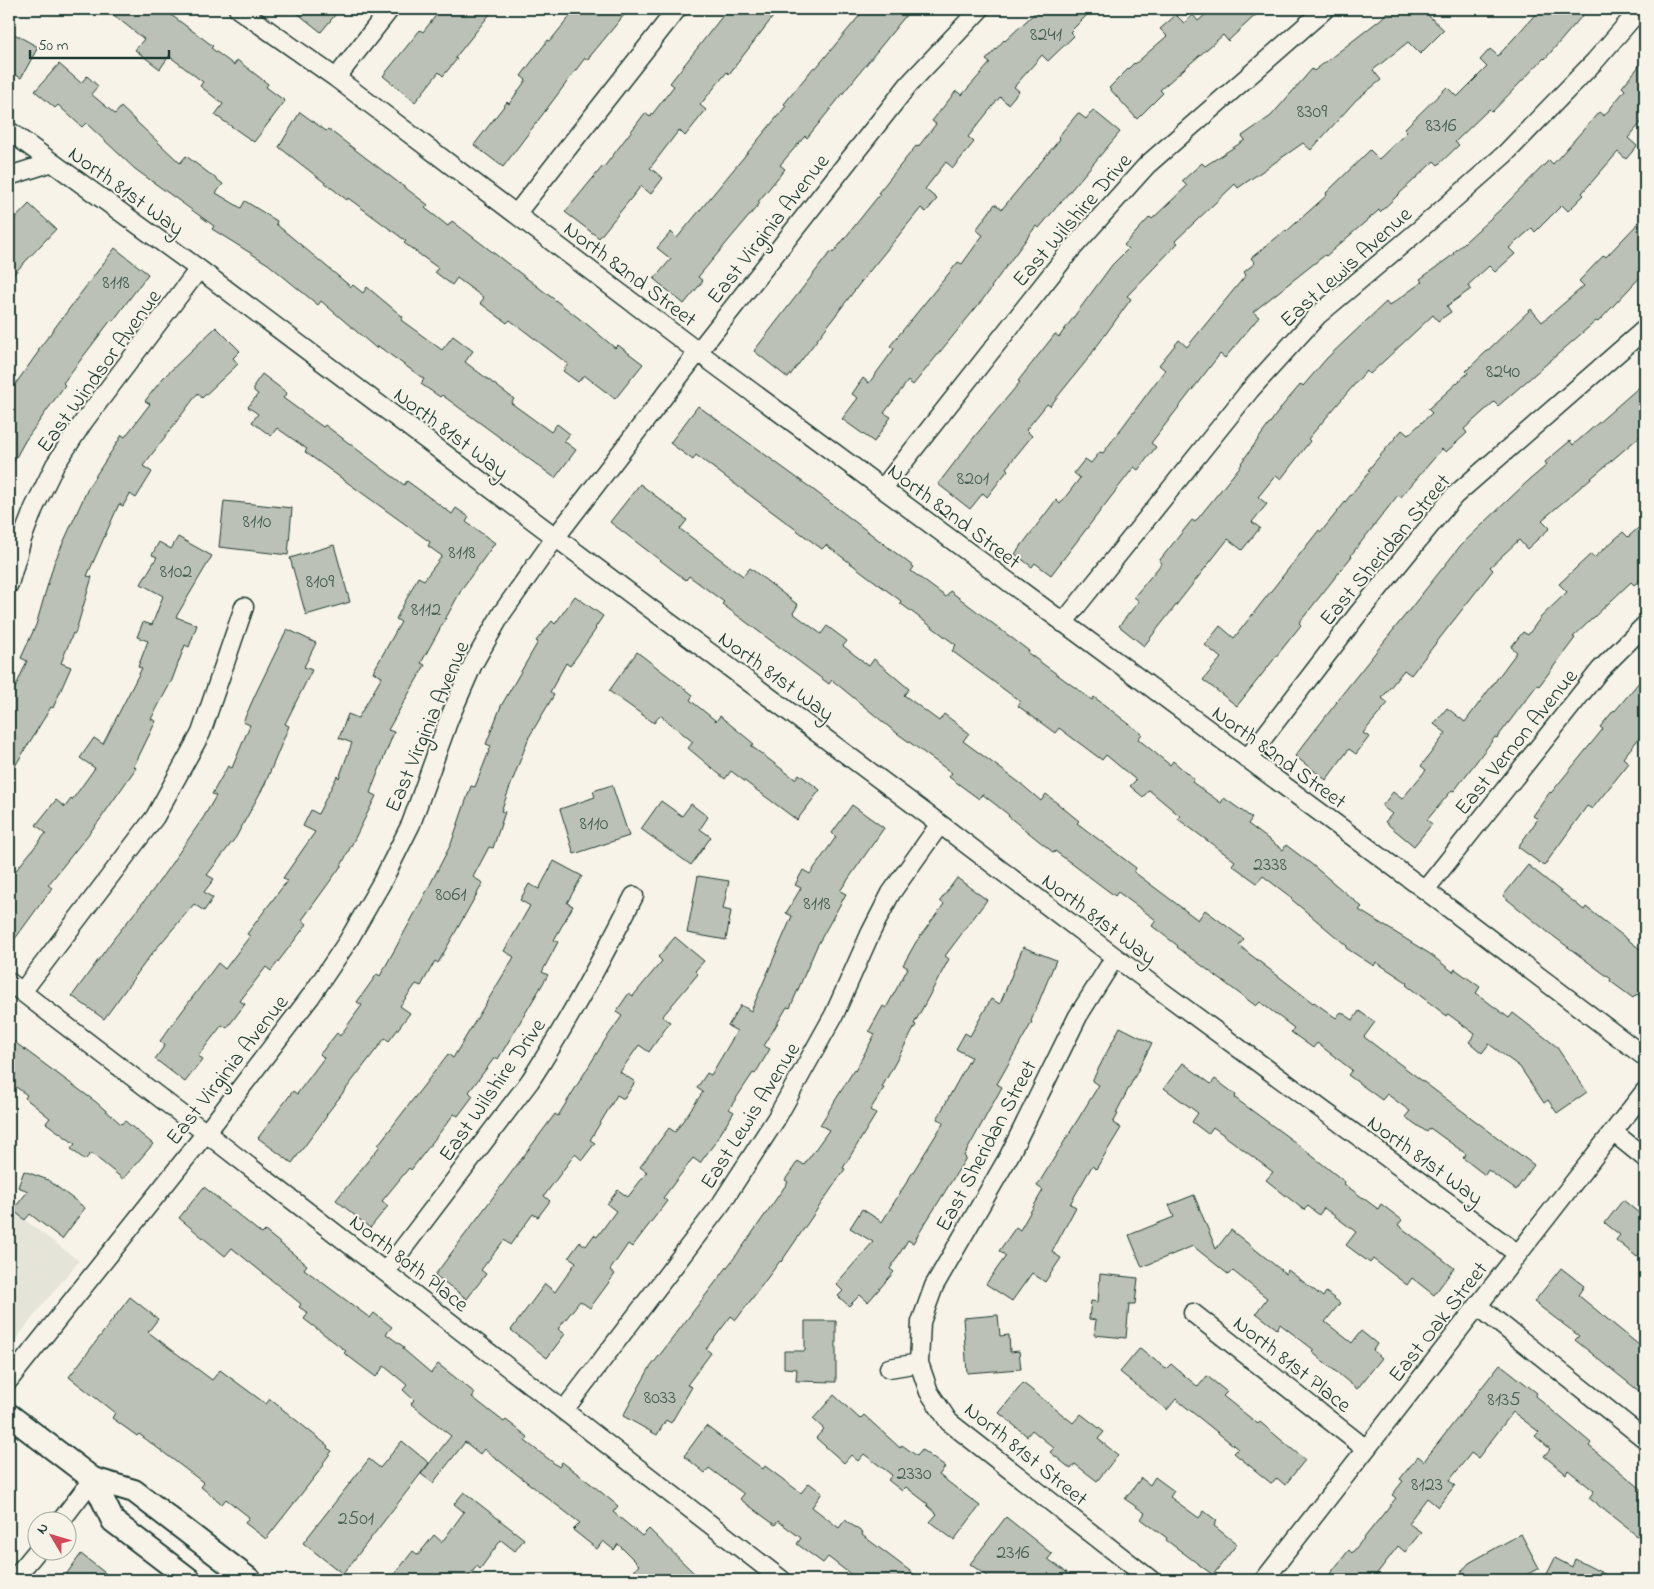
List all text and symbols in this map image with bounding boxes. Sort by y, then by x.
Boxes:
house number: 8241 [1030,21,1062,50]
scale bar [30,28,169,60]
text: 50 m [38,35,69,57]
house number: 8309 [1297,98,1327,127]
house number: 8316 [1426,112,1457,141]
street label: North 81st Way [60,139,190,246]
street label: East Wilshire Drive [1006,147,1141,295]
street label: East Virginia Avenue [700,148,839,313]
street label: East Lewis Avenue [1274,200,1420,336]
street label: North 82nd Street [556,215,703,337]
house number: 8118 [102,269,130,298]
street label: East Windsor Avenue [30,283,171,460]
house number: 8240 [1486,358,1521,387]
street label: North 81st Way [385,380,515,489]
street label: North 82nd Street [880,457,1027,579]
house number: 8201 [957,465,989,494]
street label: East Sheridan Street [1313,467,1460,634]
house number: 8110 [243,508,272,537]
house number: 8118 [448,539,476,568]
house number: 8102 [160,558,192,587]
house number: 8109 [306,568,334,597]
house number: 8112 [411,596,441,625]
street label: North 81st Way [710,624,840,731]
street label: East Virginia Avenue [378,636,480,818]
street label: East Vernon Avenue [1448,662,1587,823]
street label: North 82nd Street [1204,699,1353,819]
house number: 8110 [580,810,609,839]
house number: 2338 [1253,851,1287,880]
street label: North 81st Way [1033,866,1163,975]
house number: 8061 [435,881,467,910]
house number: 8118 [803,890,831,919]
street label: East Virginia Avenue [159,989,298,1154]
street label: East Wilshire Drive [432,1012,555,1169]
street label: East Lewis Avenue [693,1037,810,1196]
street label: East Sheridan Street [929,1054,1047,1238]
street label: North 81st Way [1359,1108,1489,1215]
street label: North 80th Place [341,1207,475,1321]
street label: East Oak Street [1382,1255,1497,1390]
street label: North 81st Place [1225,1309,1357,1422]
house number: 8033 [644,1384,676,1413]
house number: 8135 [1487,1386,1521,1415]
street label: North 81st Street [956,1395,1094,1516]
house number: 2330 [896,1460,932,1489]
house number: 8123 [1411,1471,1443,1500]
house number: 2501 [338,1505,374,1534]
north arrow [28,1512,78,1562]
text: N [32,1519,54,1539]
house number: 2316 [996,1539,1030,1568]

